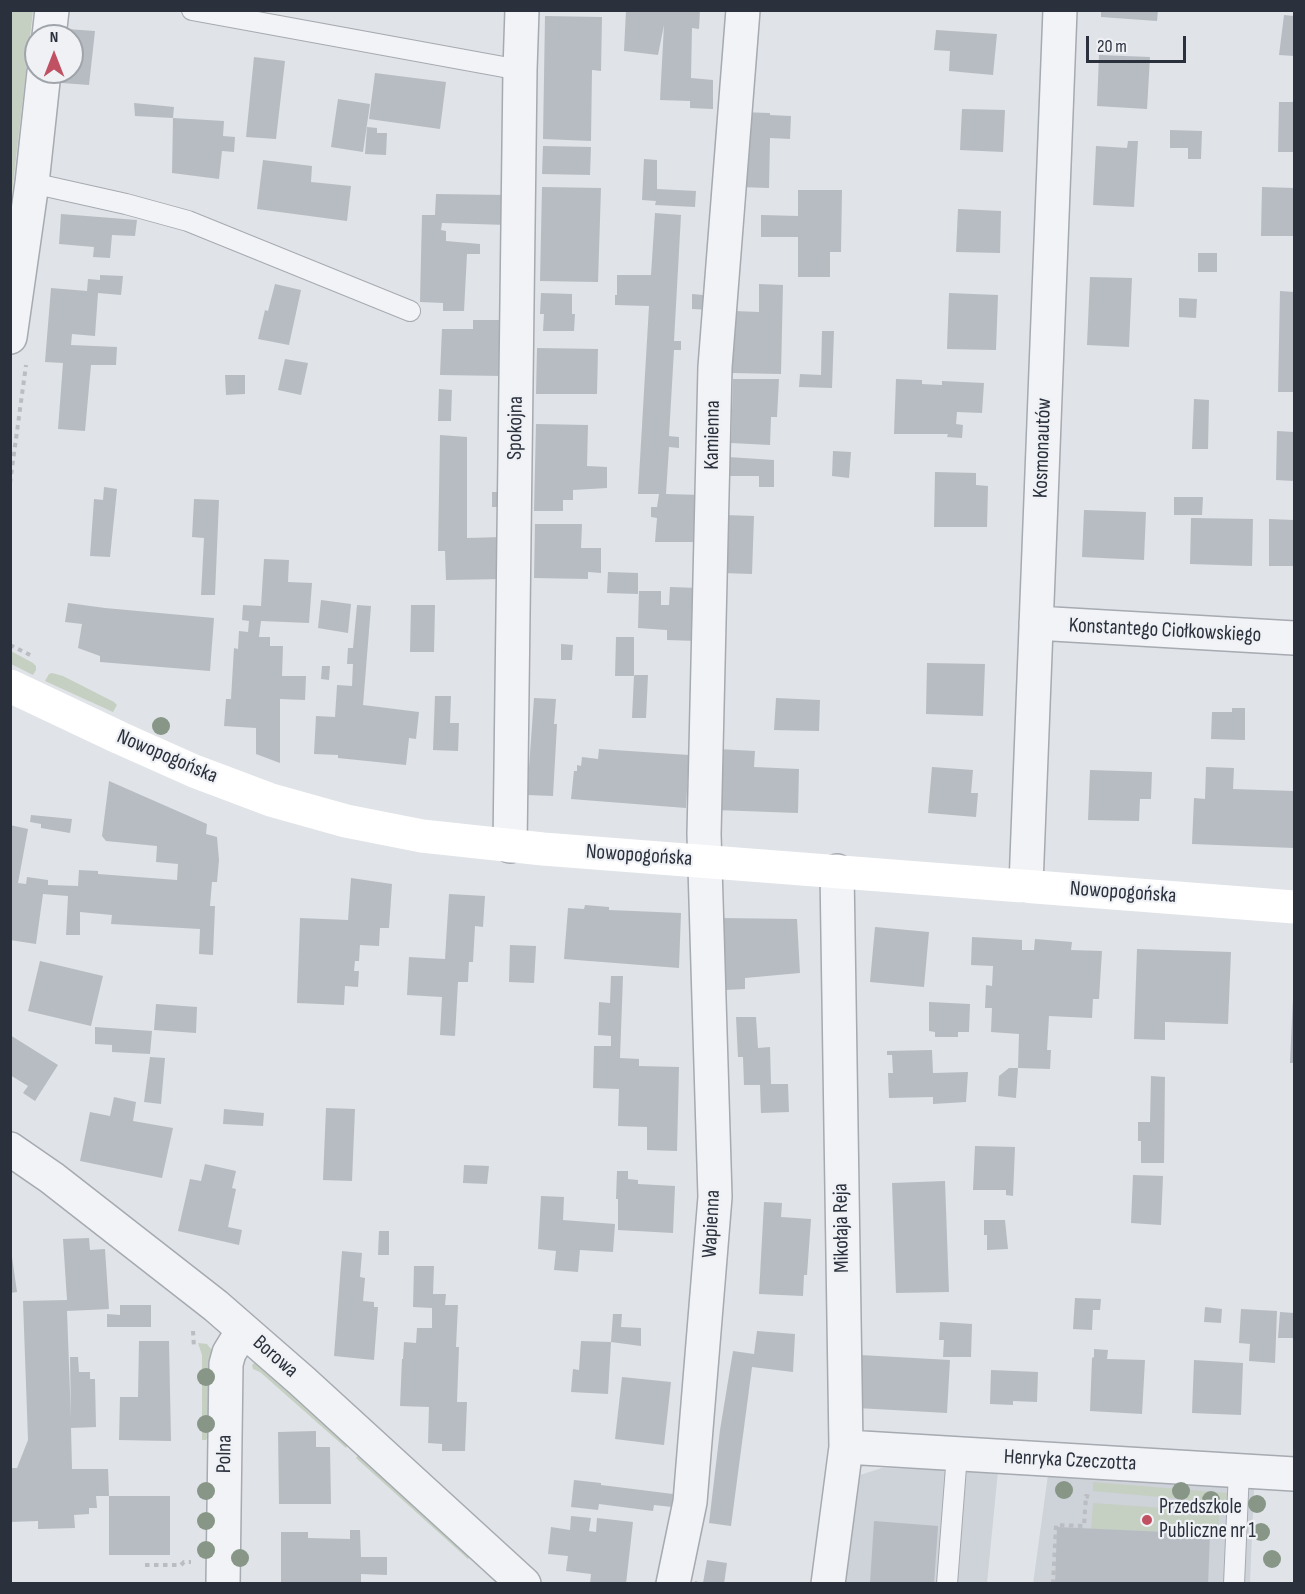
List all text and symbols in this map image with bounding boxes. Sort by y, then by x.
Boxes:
north arrow [24,24,84,84]
scale bar [1089,24,1190,62]
text: N [50,28,58,47]
text: 20 m [1097,36,1127,57]
street label: Spokojna [503,396,529,460]
street label: Kosmonautów [1029,398,1057,498]
street label: Kamienna [700,400,726,470]
street label: Konstantego Ciołkowskiego [1068,613,1262,649]
street label: Nowopogońska [113,725,221,789]
street label: Nowopogońska [585,840,693,872]
street label: Nowopogońska [1069,877,1177,909]
street label: Mikołaja Reja [829,1183,855,1273]
street label: Wapienna [698,1189,726,1259]
street label: Borowa [247,1330,303,1384]
street label: Polna [212,1435,238,1473]
street label: Henryka Czeczotta [1003,1445,1137,1477]
place label: Przedszkole Publiczne nr 1 [1159,1495,1256,1545]
marker: Przedszkole Publiczne nr 1 [1140,1513,1154,1527]

